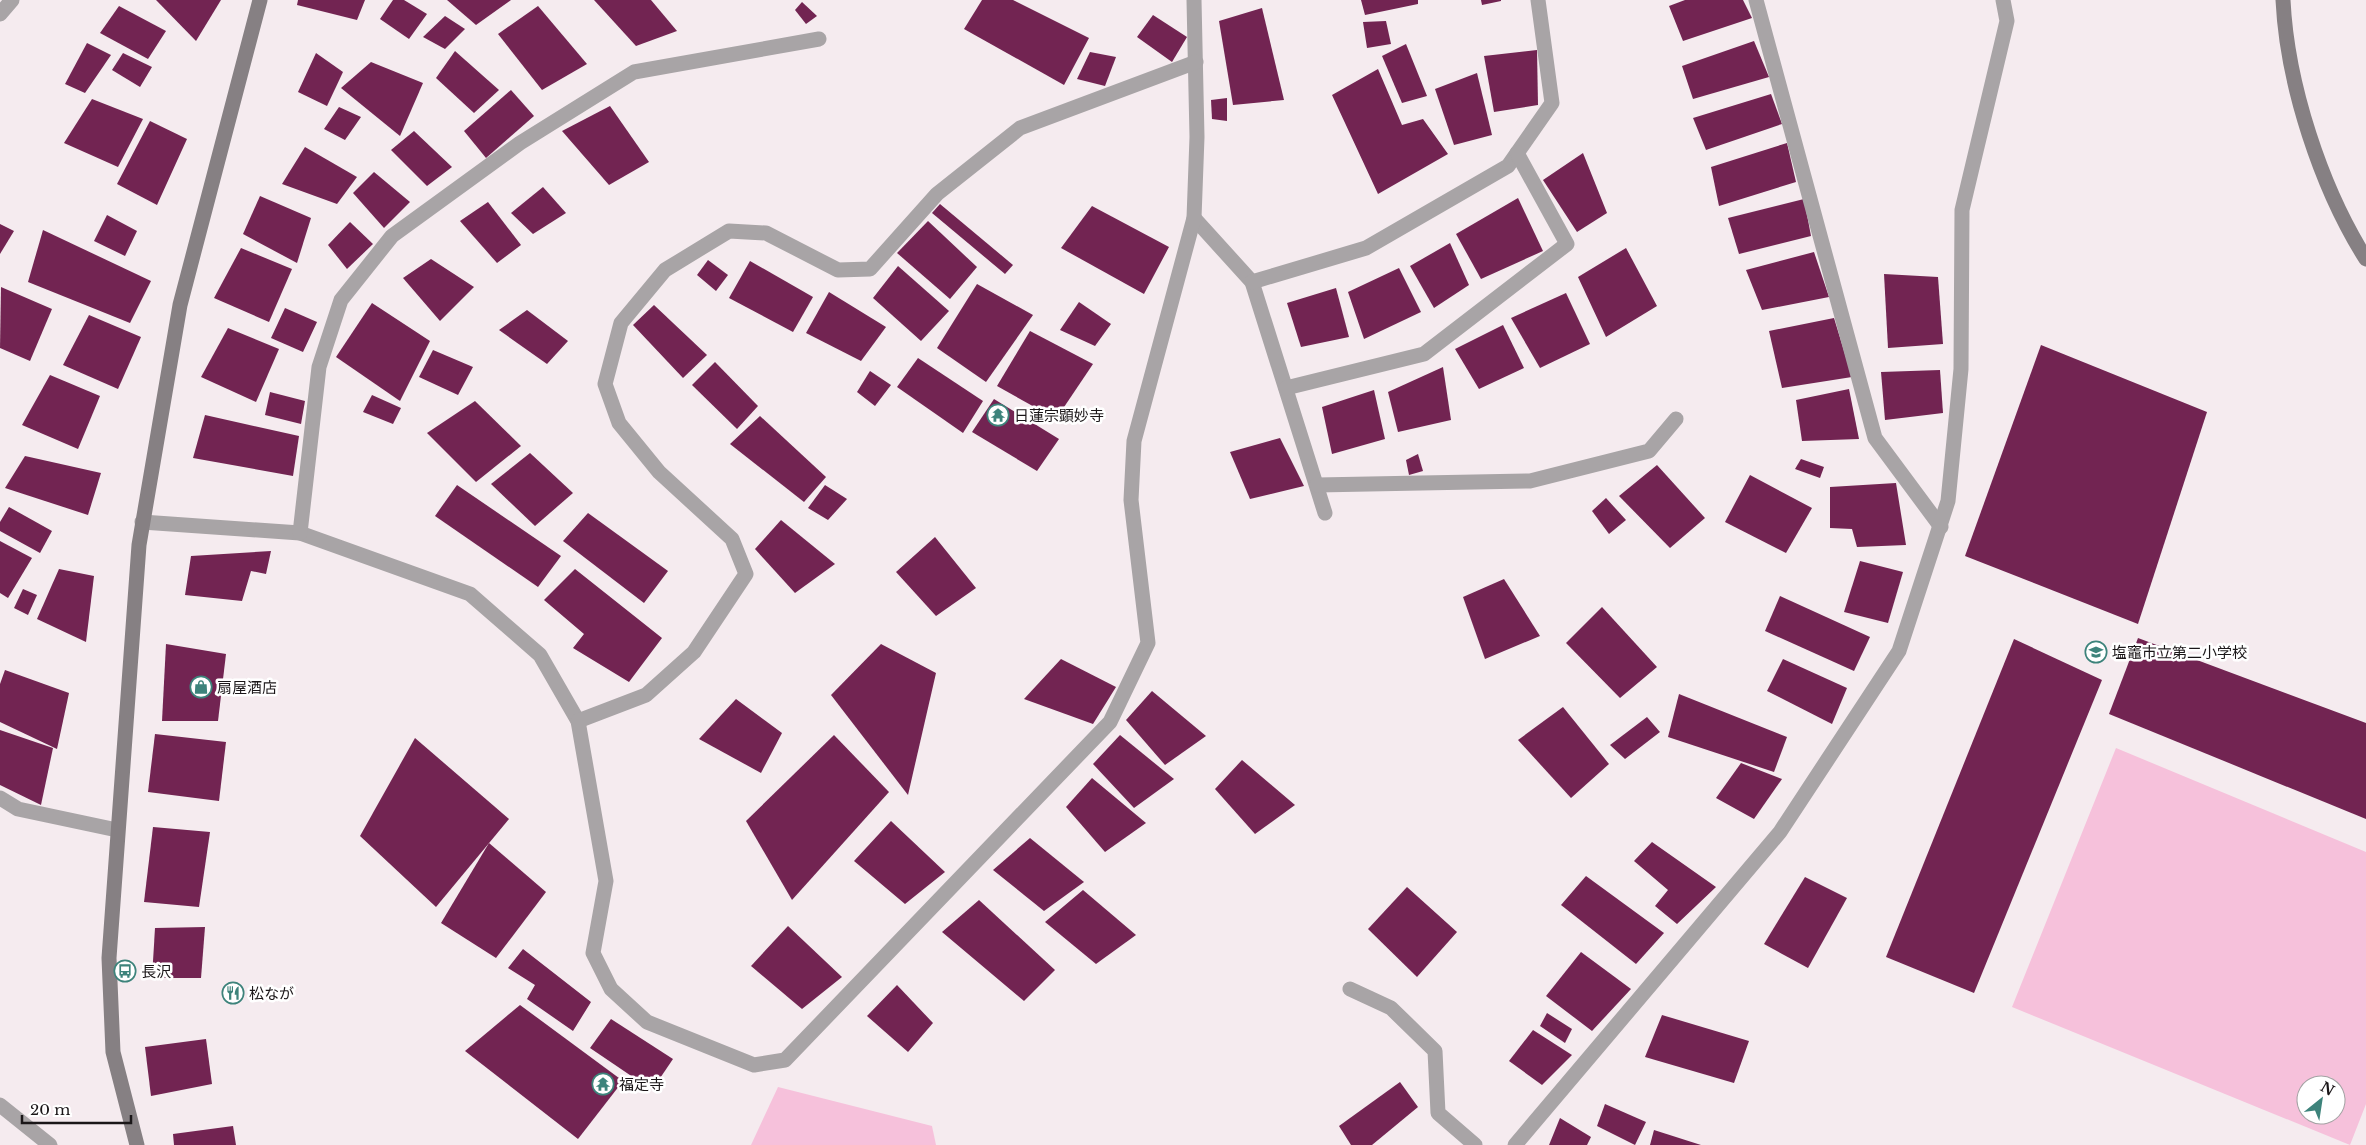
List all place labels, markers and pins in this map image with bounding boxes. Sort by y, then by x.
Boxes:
temple icon: 日蓮宗顕妙寺 [986,403,1010,427]
place label: 日蓮宗顕妙寺 [1014,406,1104,425]
school or university icon: 塩竈市立第二小学校 [2084,640,2108,664]
place label: 塩竈市立第二小学校 [2112,643,2247,662]
shop icon: 扇屋酒店 [189,675,213,699]
place label: 扇屋酒店 [217,678,277,697]
bus stop icon: 長沢 [113,959,137,983]
place label: 長沢 [141,962,171,981]
restaurant icon: 松なが [221,981,245,1005]
place label: 松なが [249,984,294,1003]
temple icon: 福定寺 [591,1072,615,1096]
place label: 福定寺 [619,1075,664,1094]

